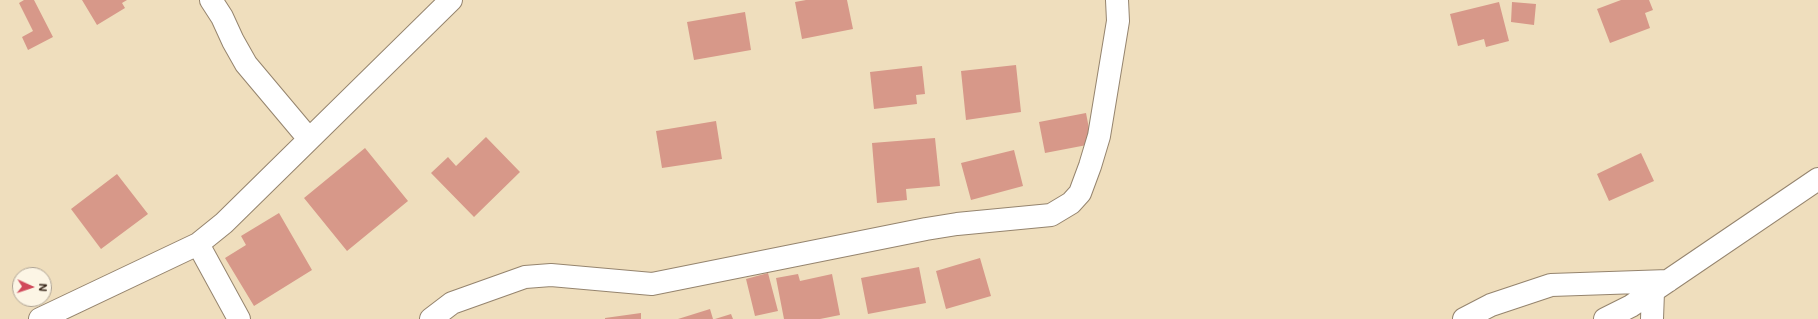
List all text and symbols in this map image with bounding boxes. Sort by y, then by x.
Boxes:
north arrow [12,267,52,307]
text: N [36,283,51,292]

